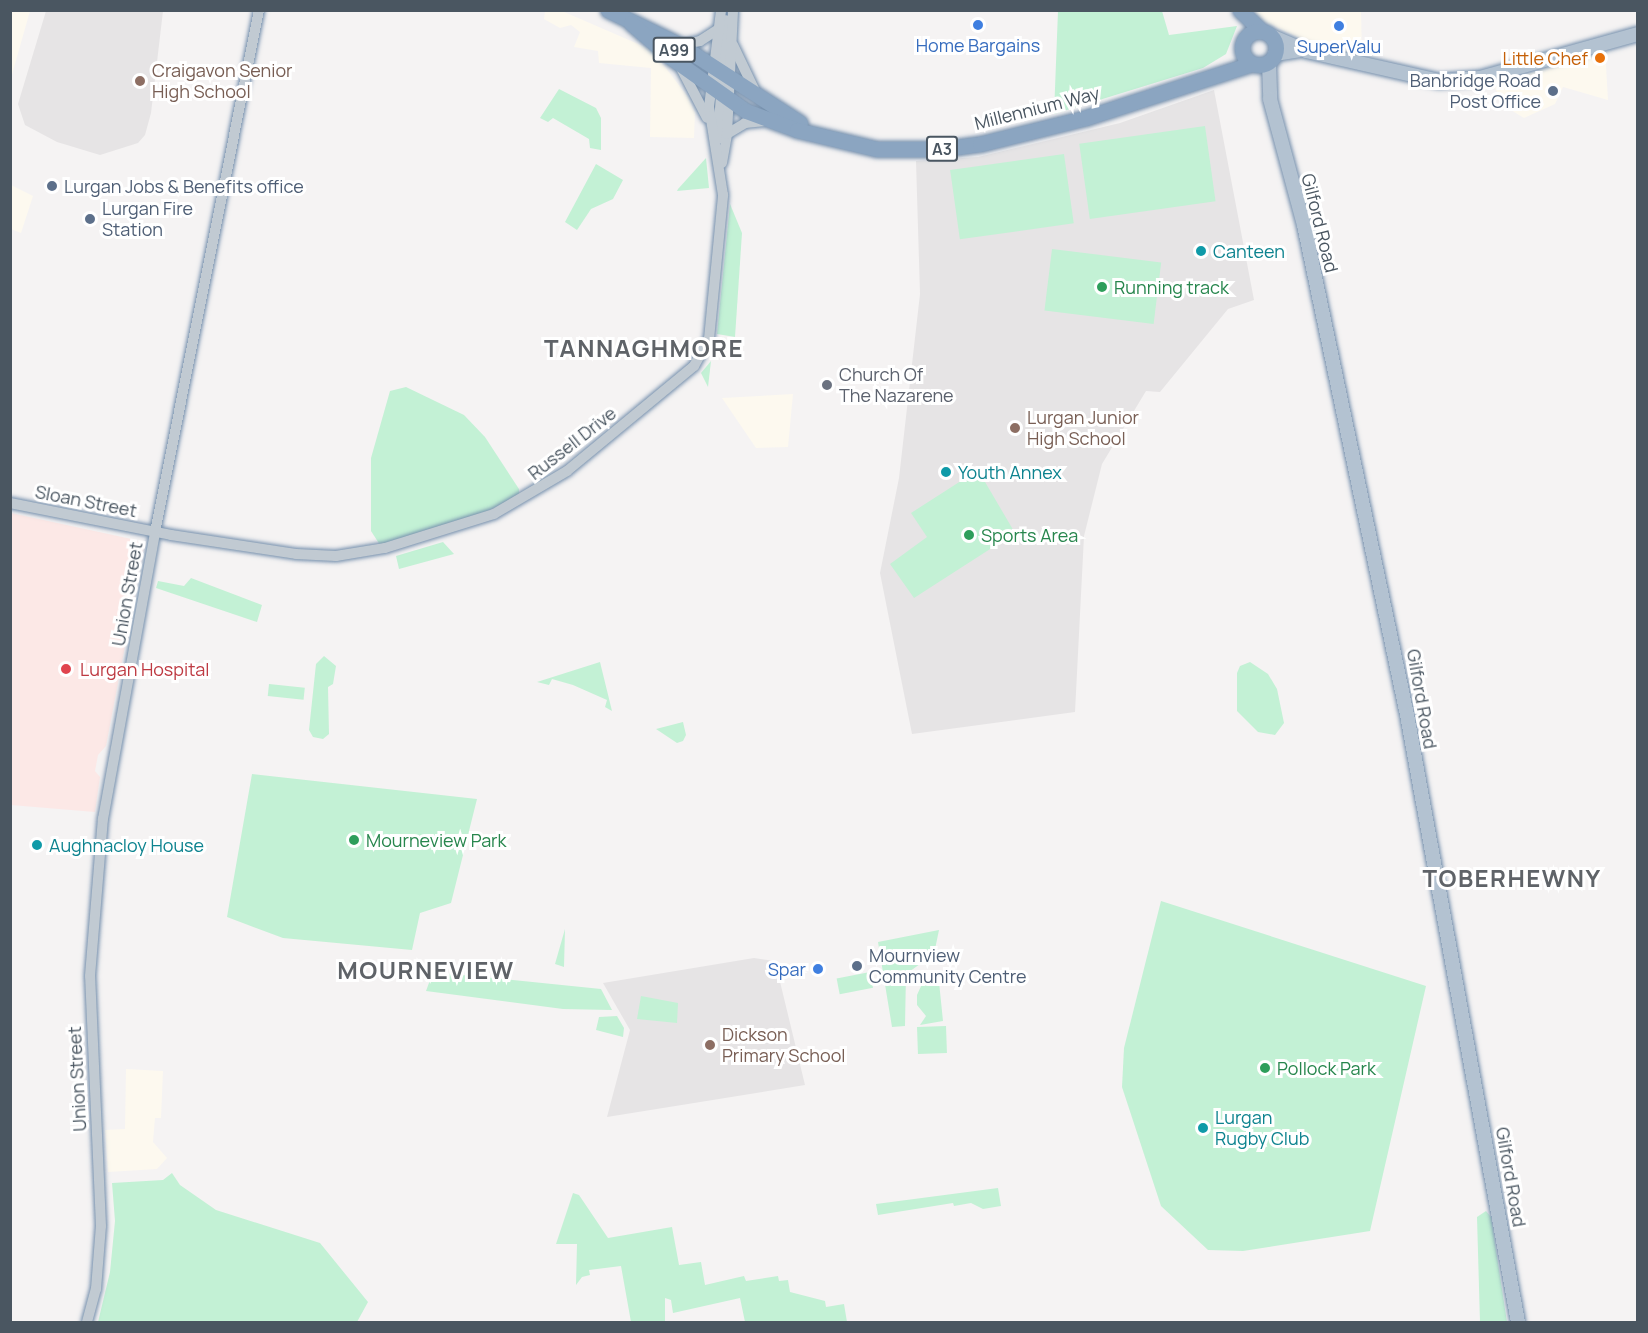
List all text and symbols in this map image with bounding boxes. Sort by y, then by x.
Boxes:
marker: Home Bargains [971,18,985,32]
marker: SuperValu [1332,19,1346,33]
place label: Home Bargains [916,34,1040,56]
place label: SuperValu [1297,35,1381,57]
road number: A99 [652,37,696,63]
place label: Little Chef [1502,47,1588,69]
marker: Little Chef [1593,51,1607,65]
place label: Craigavon Senior High School [152,60,293,103]
place label: Banbridge Road Post Office [1410,70,1541,112]
marker: Craigavon Senior High School [133,74,147,88]
street label: Millennium Way [972,82,1102,134]
marker: Banbridge Road Post Office [1546,84,1560,98]
road number: A3 [926,136,958,162]
street label: Gilford Road [1297,171,1343,275]
place label: Lurgan Jobs & Benefits office [64,175,304,197]
marker: Lurgan Jobs & Benefits office [45,179,59,193]
place label: Lurgan Fire Station [102,198,193,240]
marker: Lurgan Fire Station [83,212,97,226]
place label: Canteen [1213,240,1285,262]
marker: Canteen [1194,244,1208,258]
place label: Running track [1114,276,1229,298]
marker: Running track [1095,280,1109,294]
district label: TANNAGHMORE [544,334,744,362]
place label: Church Of The Nazarene [839,364,954,406]
marker: Church Of The Nazarene [820,378,834,392]
street label: Russell Drive [524,402,620,484]
place label: Lurgan Junior High School [1027,407,1139,450]
marker: Lurgan Junior High School [1008,421,1022,435]
place label: Youth Annex [958,461,1062,483]
marker: Youth Annex [939,465,953,479]
street label: Sloan Street [33,481,139,521]
place label: Sports Area [981,524,1078,546]
marker: Sports Area [962,528,976,542]
street label: Union Street [107,540,147,648]
street label: Gilford Road [1403,647,1441,751]
place label: Lurgan Hospital [80,658,210,680]
marker: Lurgan Hospital [57,660,75,678]
place label: Mourneview Park [366,829,507,851]
marker: Mourneview Park [347,833,361,847]
place label: Aughnacloy House [49,834,204,856]
marker: Aughnacloy House [30,838,44,852]
district label: TOBERHEWNY [1422,864,1602,892]
place label: Mournview Community Centre [869,945,1027,988]
district label: MOURNEVIEW [337,956,515,984]
place label: Spar [768,958,806,980]
marker: Mournview Community Centre [850,959,864,973]
marker: Spar [811,962,825,976]
place label: Dickson Primary School [722,1024,846,1066]
street label: Union Street [63,1026,91,1132]
marker: Dickson Primary School [703,1038,717,1052]
place label: Pollock Park [1277,1057,1376,1079]
marker: Pollock Park [1258,1061,1272,1075]
place label: Lurgan Rugby Club [1215,1107,1309,1150]
marker: Lurgan Rugby Club [1196,1121,1210,1135]
street label: Gilford Road [1492,1125,1530,1229]

